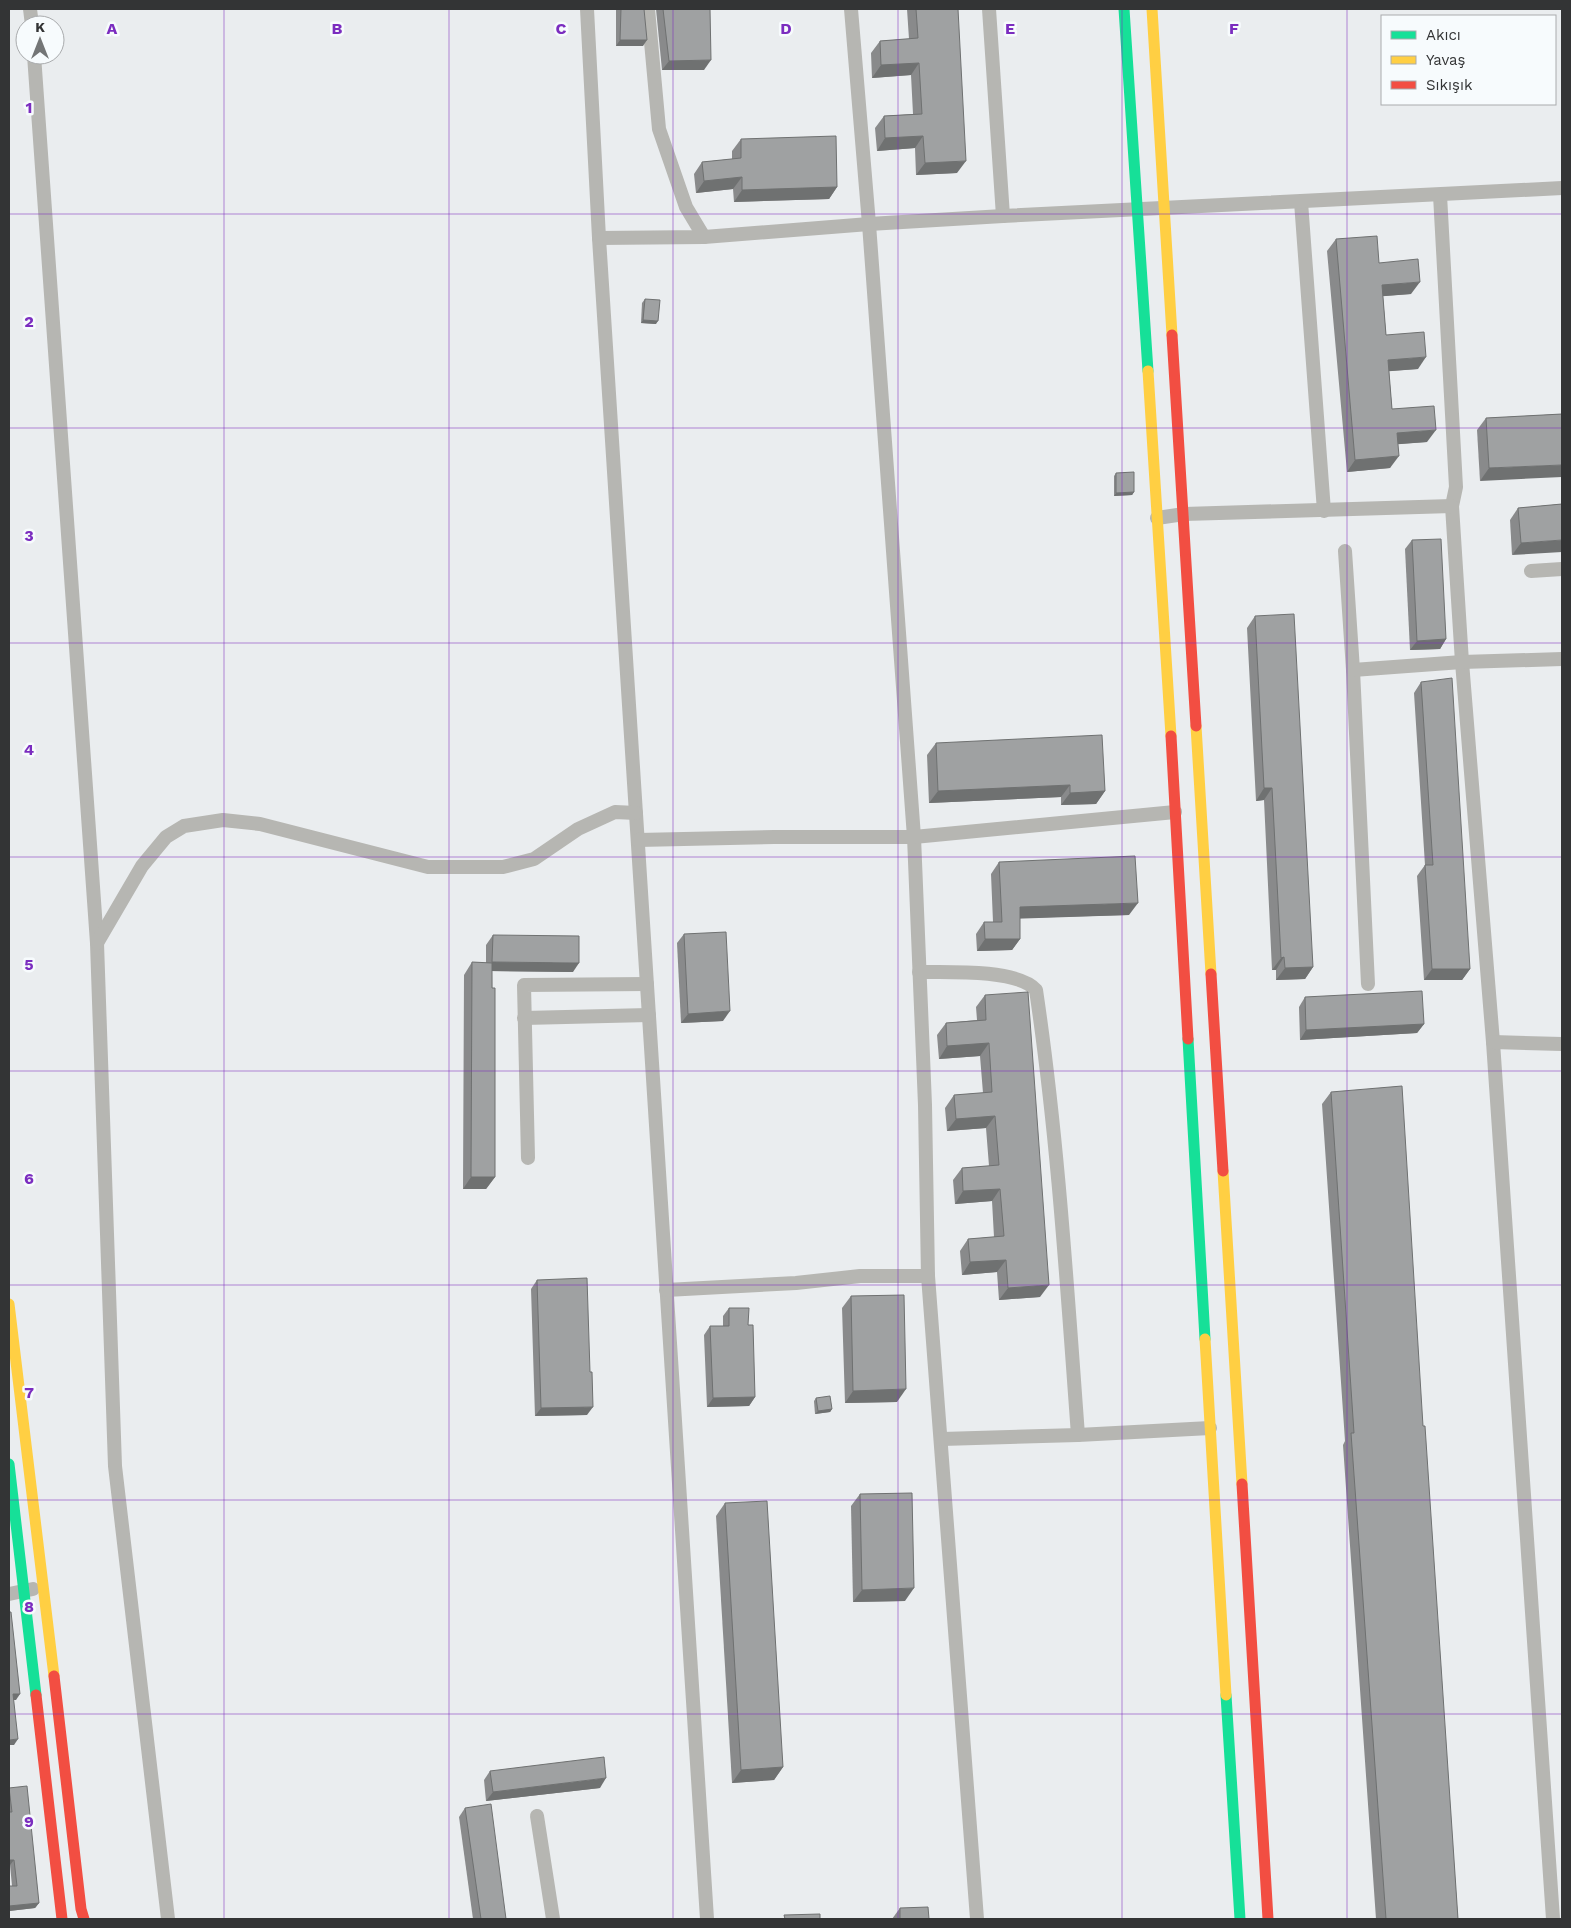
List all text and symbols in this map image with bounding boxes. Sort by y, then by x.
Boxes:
north arrow [15,15,65,65]
legend [1381,15,1556,105]
text: K [35,19,45,35]
text: A [107,19,118,38]
text: B [332,19,343,38]
text: C [556,19,567,38]
text: D [780,19,792,38]
text: E [1005,19,1015,38]
text: F [1229,19,1239,38]
text: Akıcı [1426,26,1461,44]
text: Yavaş [1426,51,1466,69]
text: Sıkışık [1426,76,1473,94]
text: 1 [26,98,32,117]
text: 2 [24,312,34,331]
text: 3 [24,526,34,545]
text: 4 [24,740,34,759]
text: 5 [24,955,34,974]
text: 6 [24,1169,34,1188]
text: 7 [24,1383,34,1402]
text: 8 [24,1597,34,1616]
text: 9 [24,1812,34,1831]

